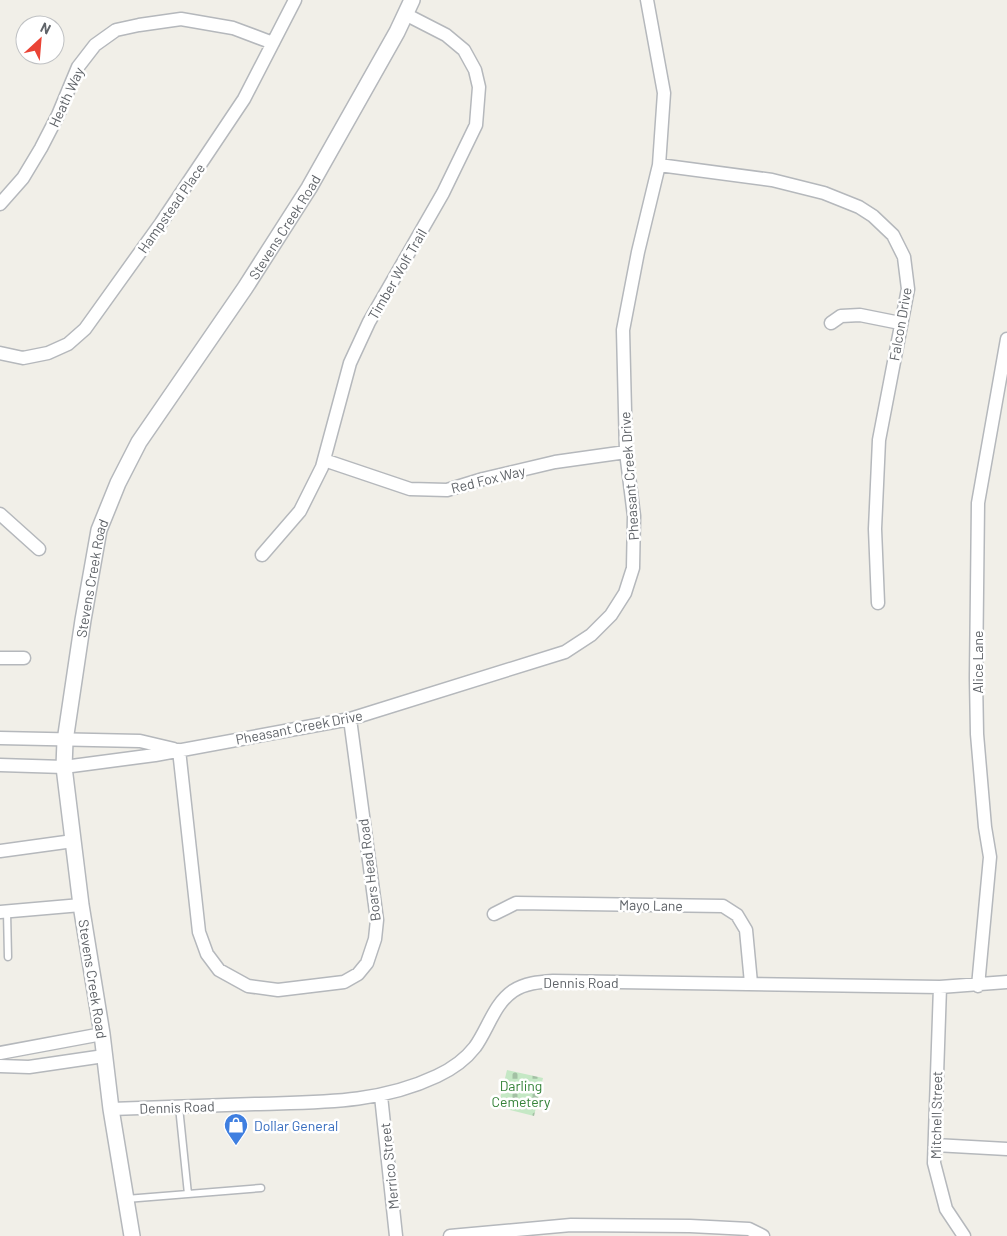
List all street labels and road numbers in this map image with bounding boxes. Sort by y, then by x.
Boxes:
street label: Heath Way [45,64,88,130]
street label: Hampstead Place [134,160,208,256]
street label: Stevens Creek Road [244,172,323,282]
street label: Timber Wolf Trail [364,225,430,323]
street label: Falcon Drive [885,286,915,362]
street label: Pheasant Creek Drive [616,411,642,541]
street label: Red Fox Way [449,461,527,496]
street label: Stevens Creek Road [72,516,111,639]
street label: Alice Lane [969,631,986,693]
street label: Pheasant Creek Drive [234,706,364,748]
street label: Boars Head Road [354,818,384,922]
street label: Mayo Lane [619,896,683,914]
street label: Stevens Creek Road [75,918,111,1040]
street label: Dennis Road [543,974,619,991]
street label: Mitchell Street [927,1071,945,1159]
street label: Dennis Road [139,1097,215,1117]
street label: Merrico Street [376,1122,402,1210]

